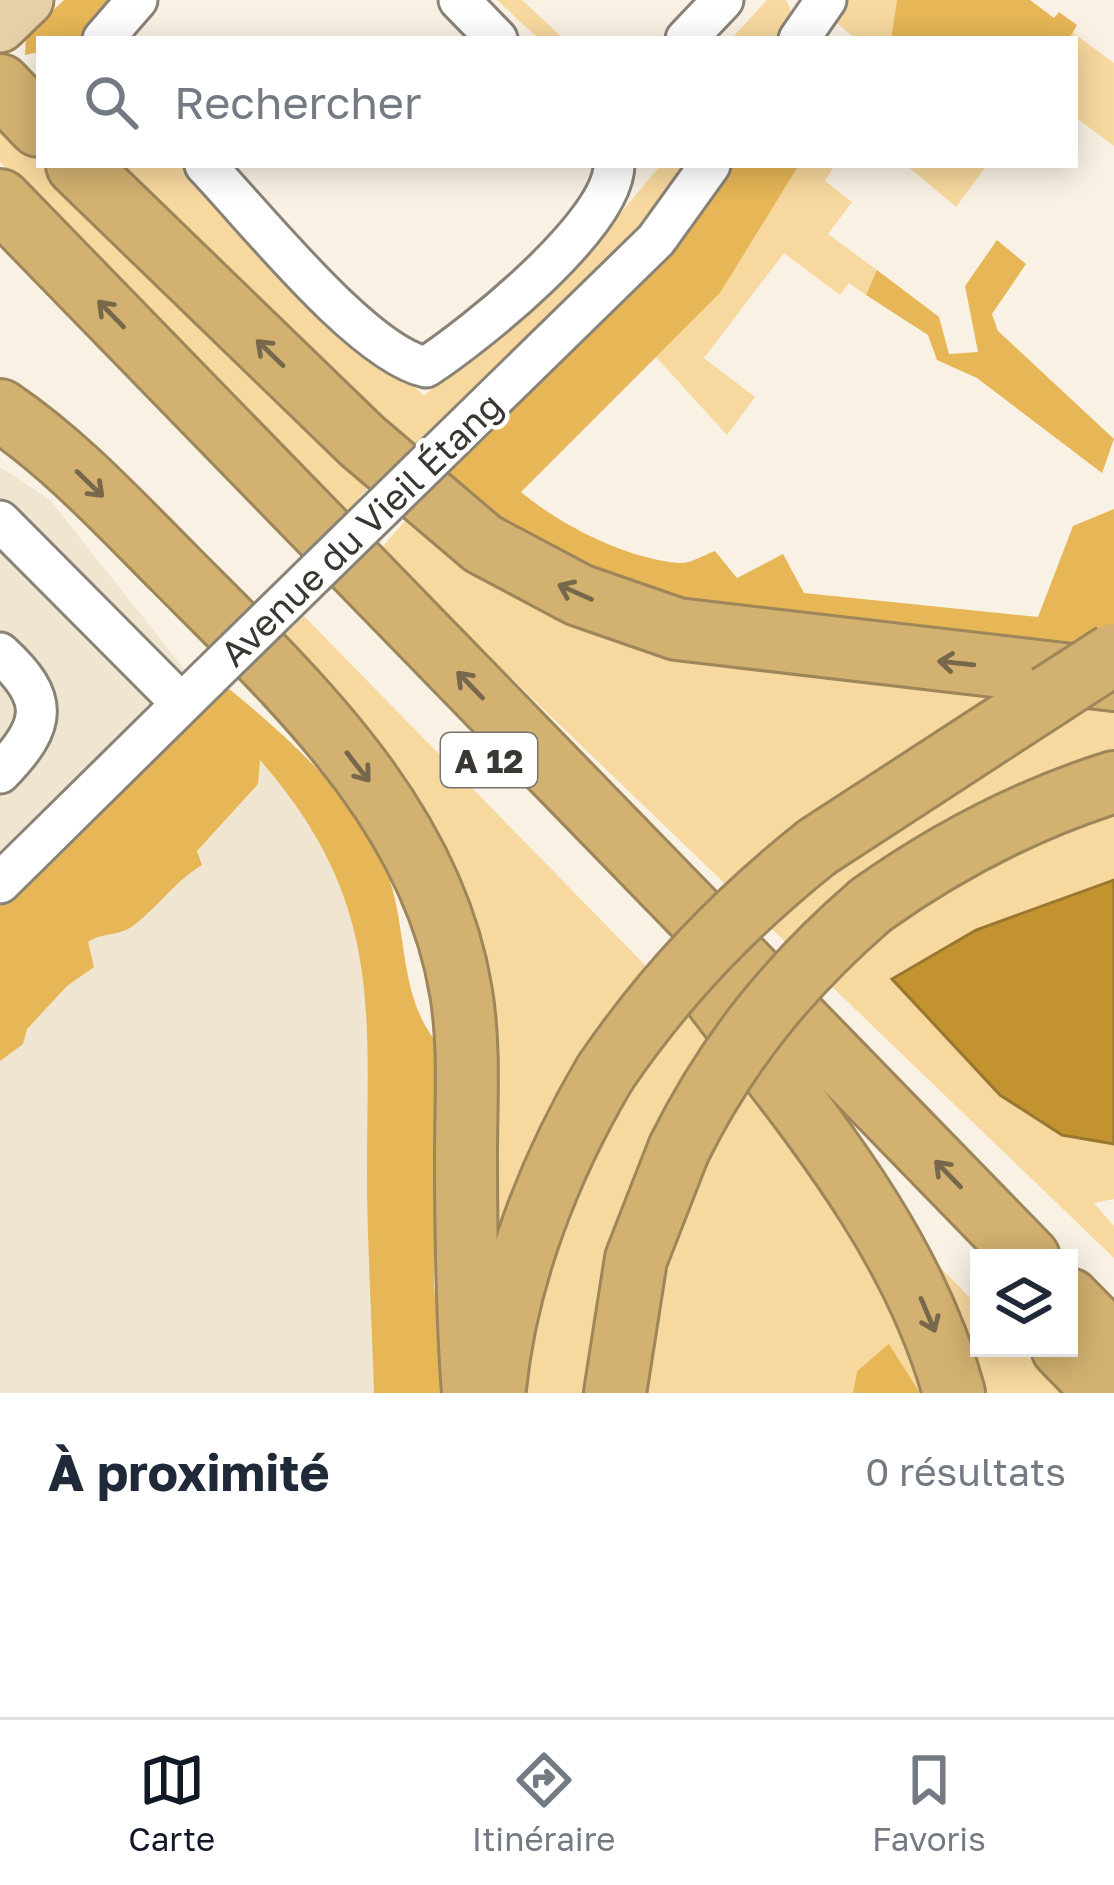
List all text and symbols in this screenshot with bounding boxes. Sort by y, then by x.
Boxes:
search box [36,36,1078,168]
icon: search [78,69,144,135]
text: Rechercher [174,75,422,129]
one-way arrow [97,300,125,329]
one-way arrow [256,339,285,367]
street label: Avenue du Vieil Étang [211,383,511,675]
one-way arrow [74,470,104,498]
one-way arrow [557,580,593,602]
one-way arrow [937,651,976,674]
one-way arrow [456,671,485,700]
road number: A 12 [441,733,537,787]
one-way arrow [345,750,370,783]
one-way arrow [934,1160,962,1189]
map controls [970,1249,1078,1357]
button: layers [970,1249,1078,1357]
one-way arrow [918,1296,940,1332]
text: À proximité [48,1441,330,1502]
text: 0 résultats [865,1448,1066,1495]
tab: Carte [128,1747,215,1858]
tab: Itinéraire [472,1747,615,1858]
tab: Favoris [872,1747,986,1858]

